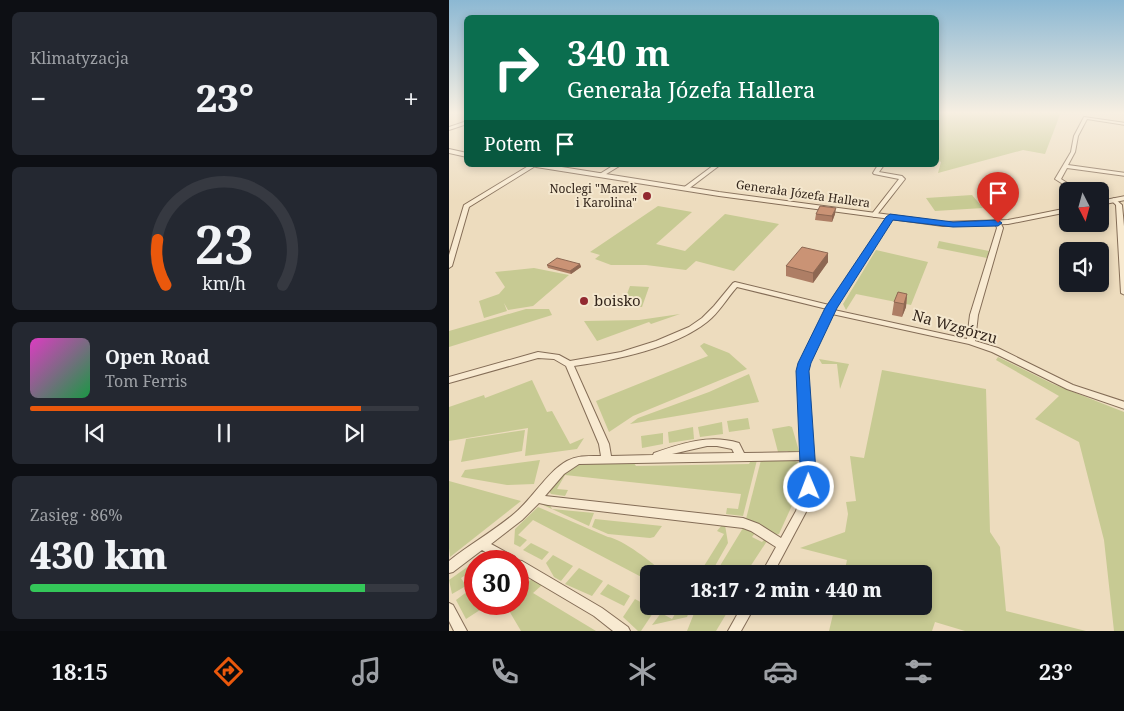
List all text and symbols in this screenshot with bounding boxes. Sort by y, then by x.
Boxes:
text: 340 m [567,29,670,76]
icon: right [484,35,549,100]
text: Klimatyzacja [30,47,129,69]
text: 23° [196,71,254,123]
text: Generała Józefa Hallera [567,74,815,104]
text: − [30,79,46,117]
text: + [403,79,419,117]
icon: arrive [551,130,579,158]
text: Potem [484,131,541,157]
pin [977,172,1019,223]
street label: Generała Józefa Hallera [735,176,872,211]
icon: arrive [984,179,1012,207]
place label: Noclegi "Marek i Karolina" [549,180,638,211]
north arrow [1059,182,1109,232]
map controls [1059,182,1109,292]
marker: Noclegi "Marek i Karolina" [641,190,653,202]
text: 23 [195,208,254,279]
button: sound [1059,242,1109,292]
text: km/h [203,271,246,295]
place label: boisko [594,290,641,310]
marker: boisko [578,295,590,307]
street label: Na Wzgórzu [910,304,1001,348]
text: Open Road [105,344,210,370]
text: Tom Ferris [105,370,187,392]
icon: previous [81,419,109,447]
icon: pause [210,419,238,447]
icon: next [340,419,368,447]
position arrow [782,460,834,512]
text: Zasięg · 86% [30,504,123,526]
text: 430 km [30,528,168,580]
speed limit sign: 30 [464,550,529,615]
text: 18:17 · 2 min · 440 m [690,577,882,603]
icon: directions [211,654,246,689]
icon: music [349,654,384,689]
icon: phone [487,654,522,689]
icon: climate [625,654,660,689]
icon: car [763,654,798,689]
icon: filters [901,654,936,689]
text: 18:15 [51,656,108,686]
text: 23° [1039,656,1072,686]

